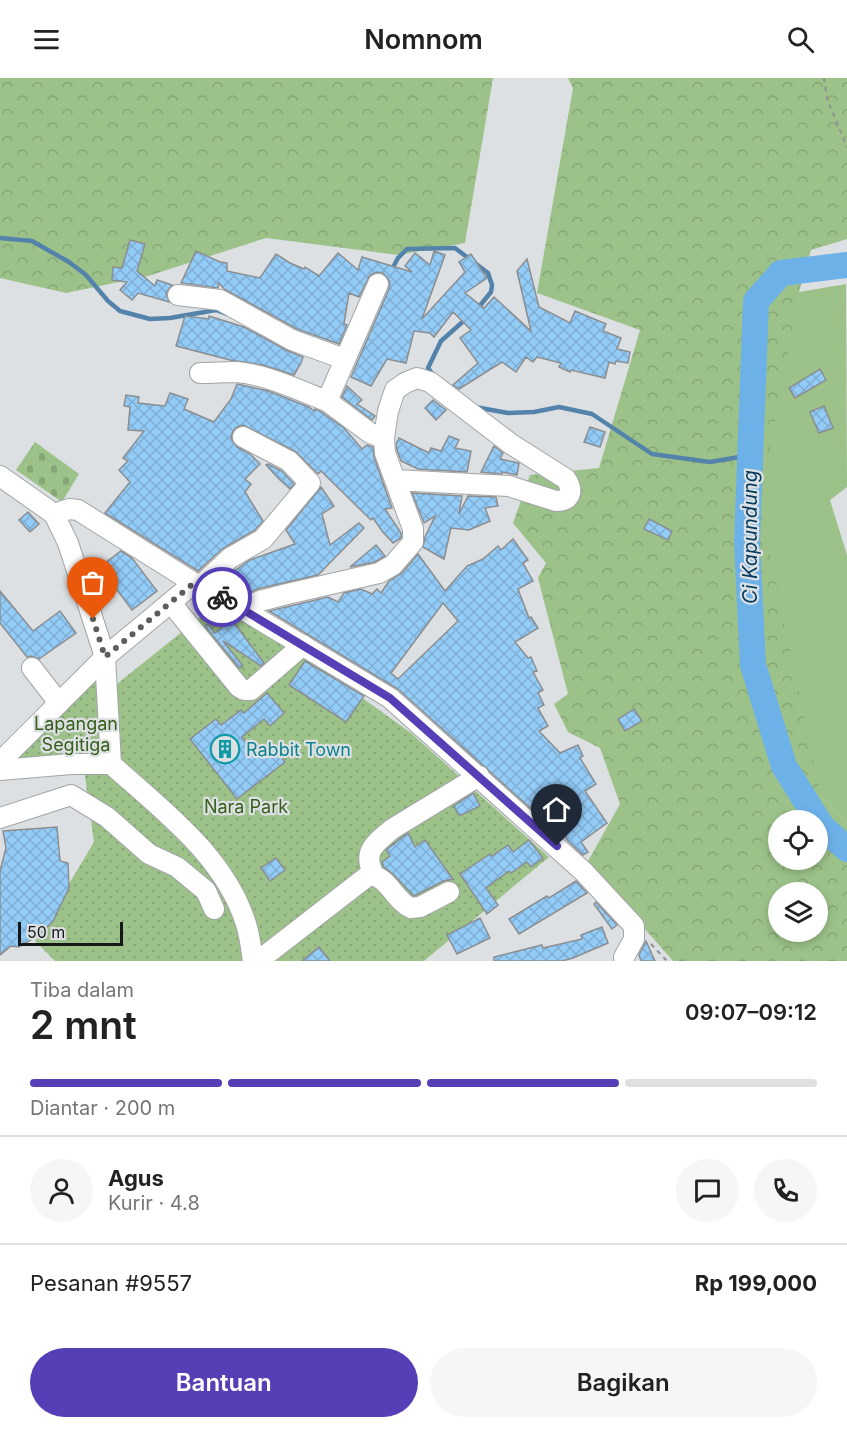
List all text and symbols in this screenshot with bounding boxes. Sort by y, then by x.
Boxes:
icon: menu [30,23,63,56]
text: Nomnom [364,23,483,56]
icon: search [784,23,817,56]
water label: Ci Kapundung [738,470,762,604]
pin [67,557,118,619]
icon: bag [76,566,109,599]
courier [192,567,252,627]
icon: bike [206,581,239,614]
park label: Lapangan Segitiga [34,713,118,755]
building icon: Rabbit Town [209,733,241,765]
place label: Rabbit Town [246,739,351,760]
pin [531,784,582,846]
icon: home [540,793,573,826]
park label: Nara Park [204,796,288,817]
map controls [768,810,828,942]
button: locate [768,810,828,870]
button: layers [768,882,828,942]
scale bar [18,919,123,946]
text: 50 m [27,922,65,942]
text: Tiba dalam [30,978,134,1002]
text: 09:07–09:12 [685,999,817,1025]
text: 2 mnt [30,1001,137,1048]
text: Diantar · 200 m [30,1096,175,1120]
button: person [30,1159,93,1222]
button: chat [676,1159,739,1222]
button: phone [754,1159,817,1222]
text: Agus [108,1165,164,1191]
text: Kurir · 4.8 [108,1191,200,1215]
text: Pesanan #9557 [30,1270,192,1296]
text: Rp 199,000 [695,1270,817,1296]
button: Bantuan [30,1348,418,1417]
button: Bagikan [430,1348,817,1417]

